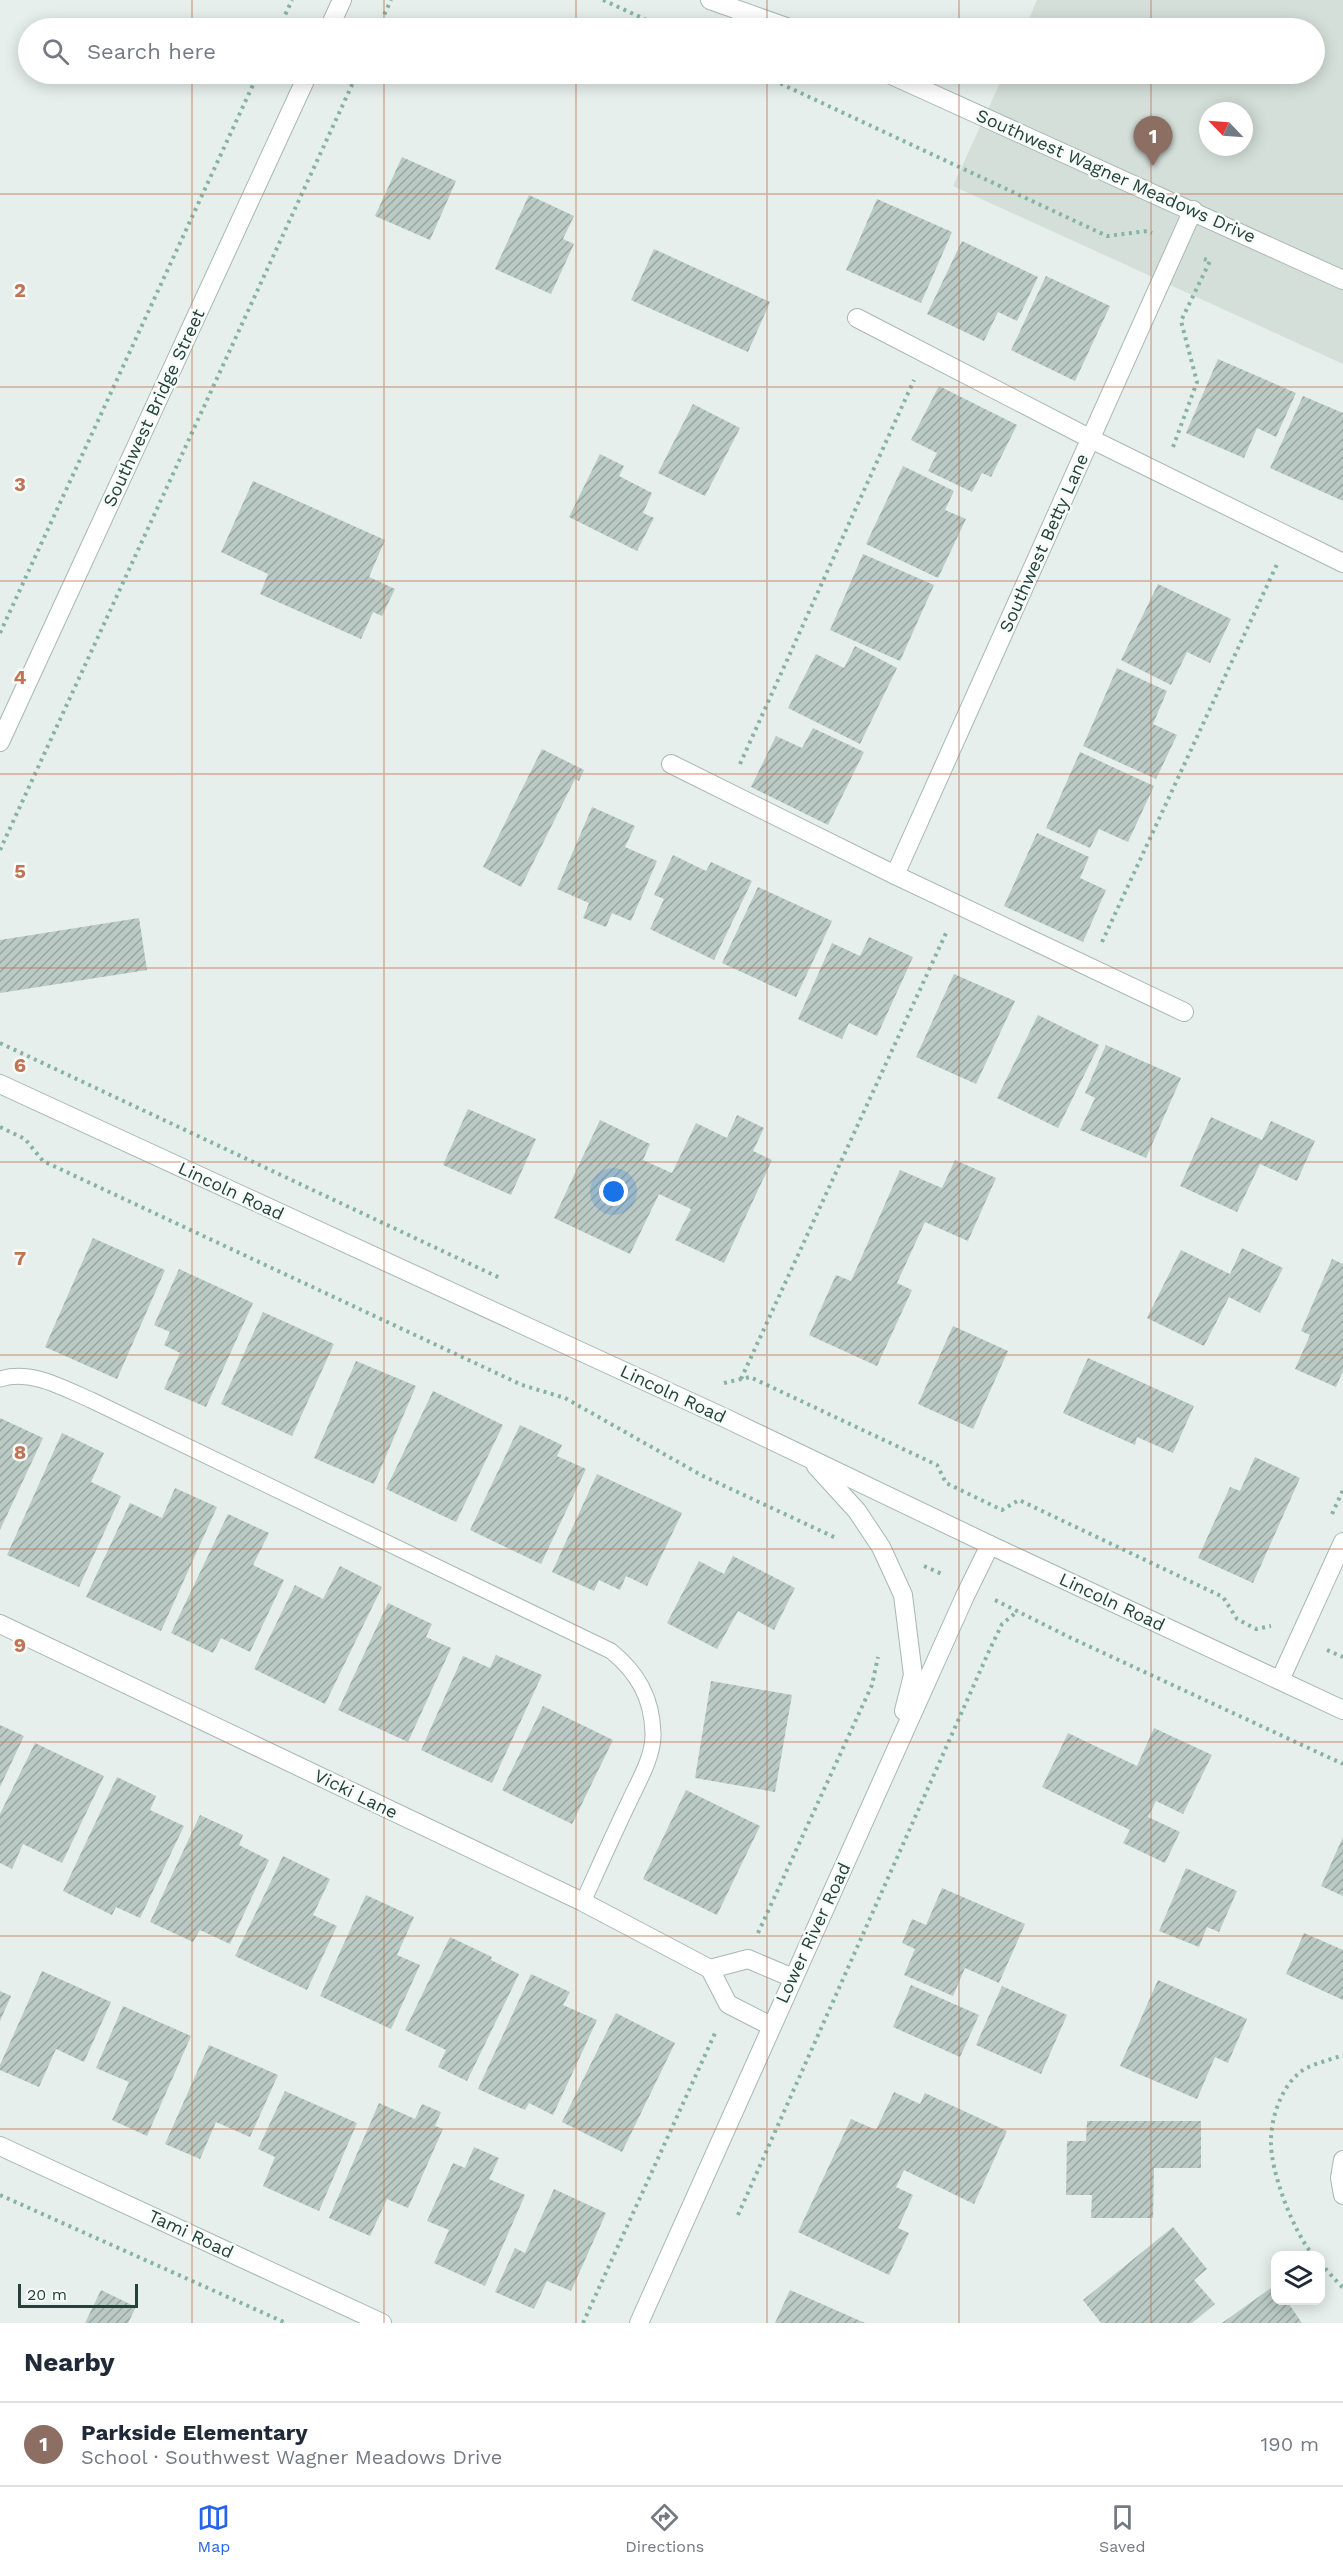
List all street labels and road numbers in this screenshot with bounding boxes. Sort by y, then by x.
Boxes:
street label: Southwest Wagner Meadows Drive [973,104,1259,247]
street label: Southwest Bridge Street [98,305,209,510]
street label: Southwest Betty Lane [995,450,1092,635]
street label: Lincoln Road [175,1157,287,1224]
street label: Lincoln Road [617,1360,729,1427]
street label: Lincoln Road [1056,1568,1168,1635]
street label: Vicki Lane [311,1764,401,1823]
street label: Lower River Road [771,1859,854,2006]
street label: Tami Road [145,2205,237,2262]

